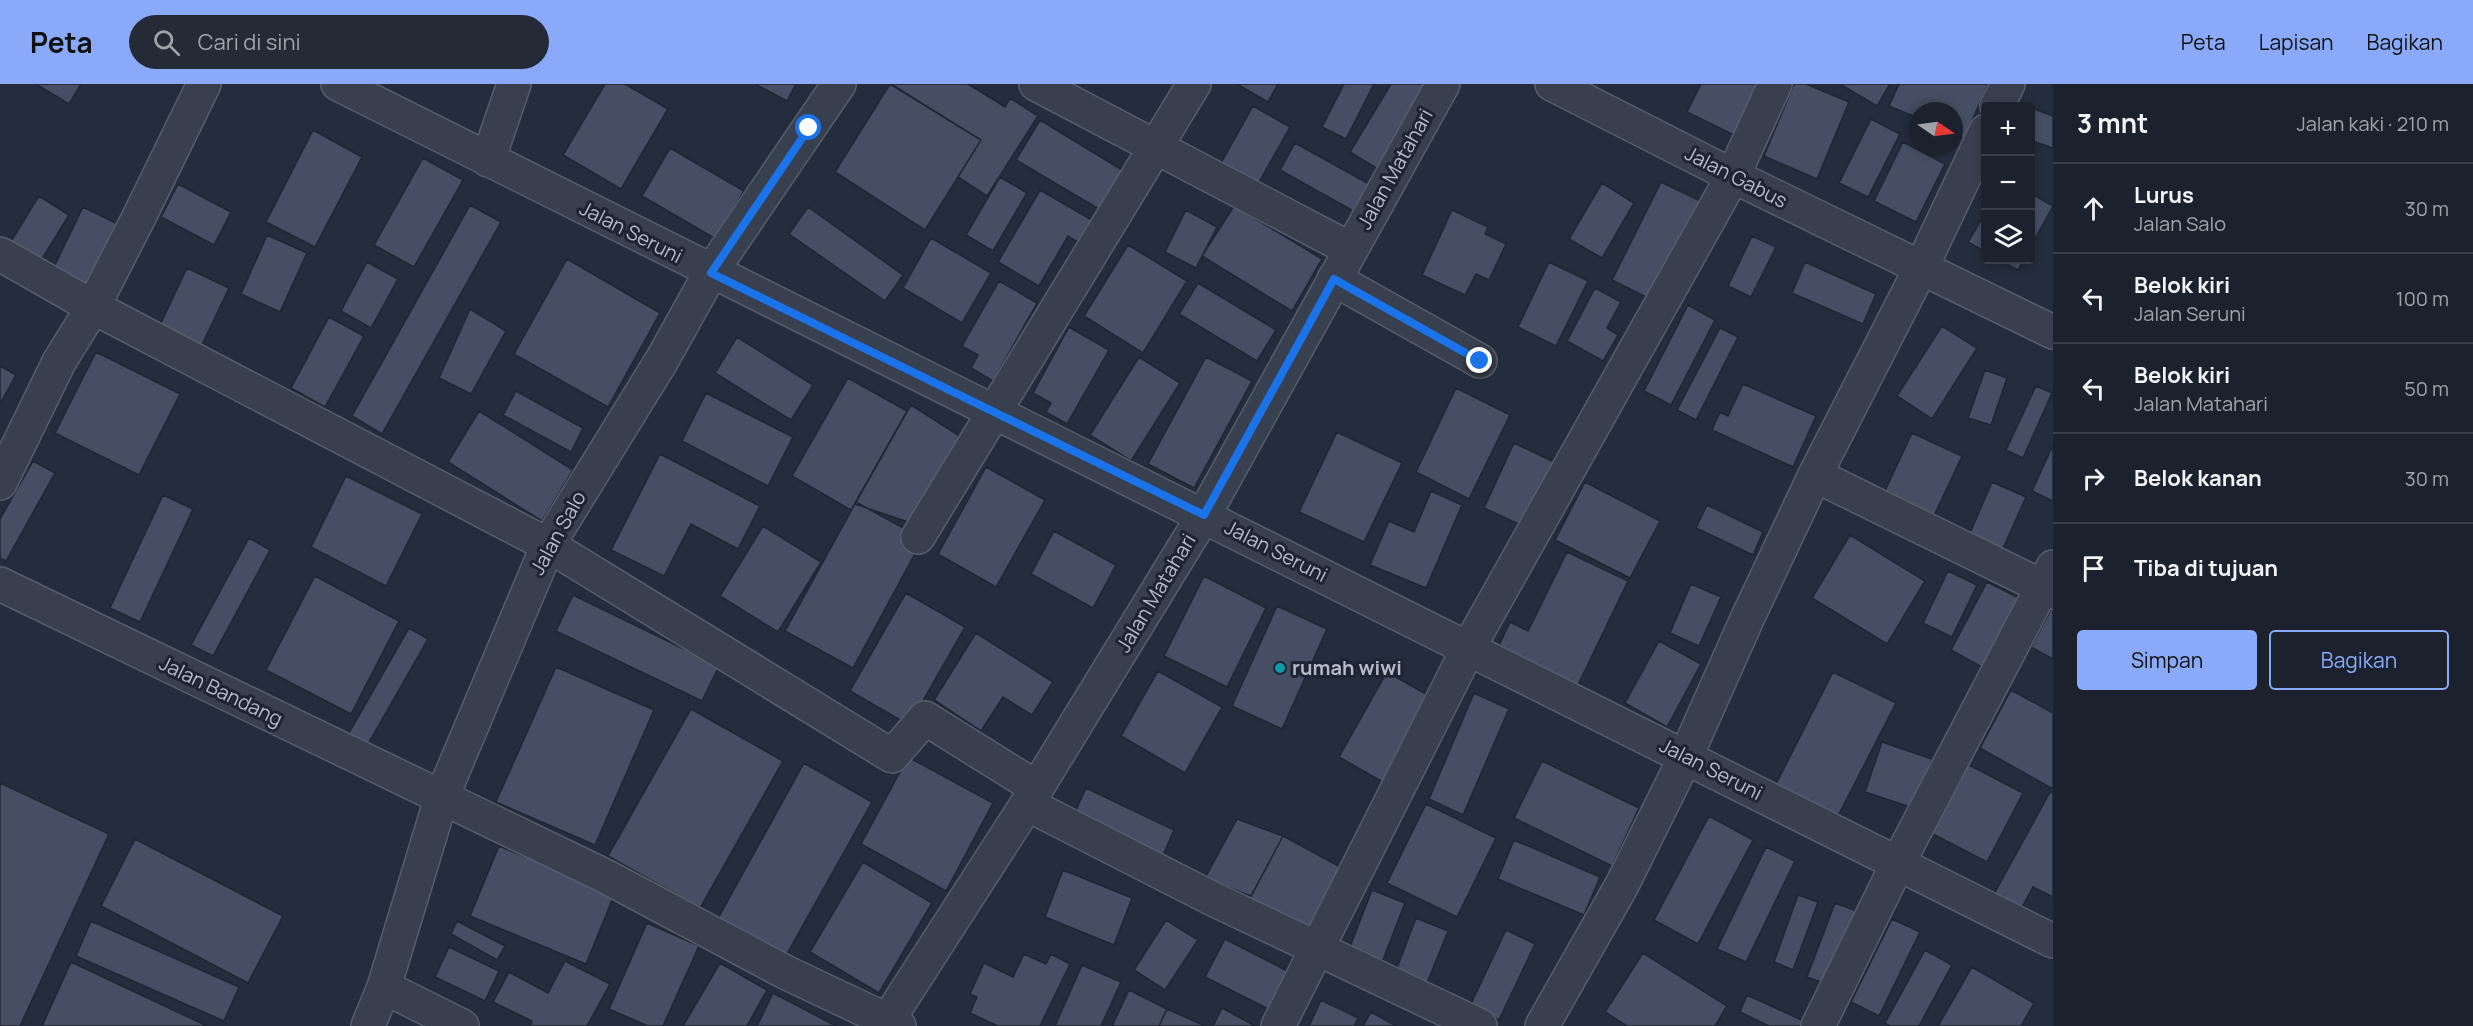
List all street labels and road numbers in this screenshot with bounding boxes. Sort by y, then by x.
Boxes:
street label: Jalan Matahari [1350,104,1439,234]
street label: Jalan Gabus [1680,139,1792,214]
street label: Jalan Seruni [575,194,687,269]
street label: Jalan Salo [523,486,592,580]
street label: Jalan Seruni [1220,513,1332,588]
street label: Jalan Matahari [1110,528,1202,657]
street label: Jalan Bandang [155,649,287,732]
street label: Jalan Seruni [1655,731,1767,806]

